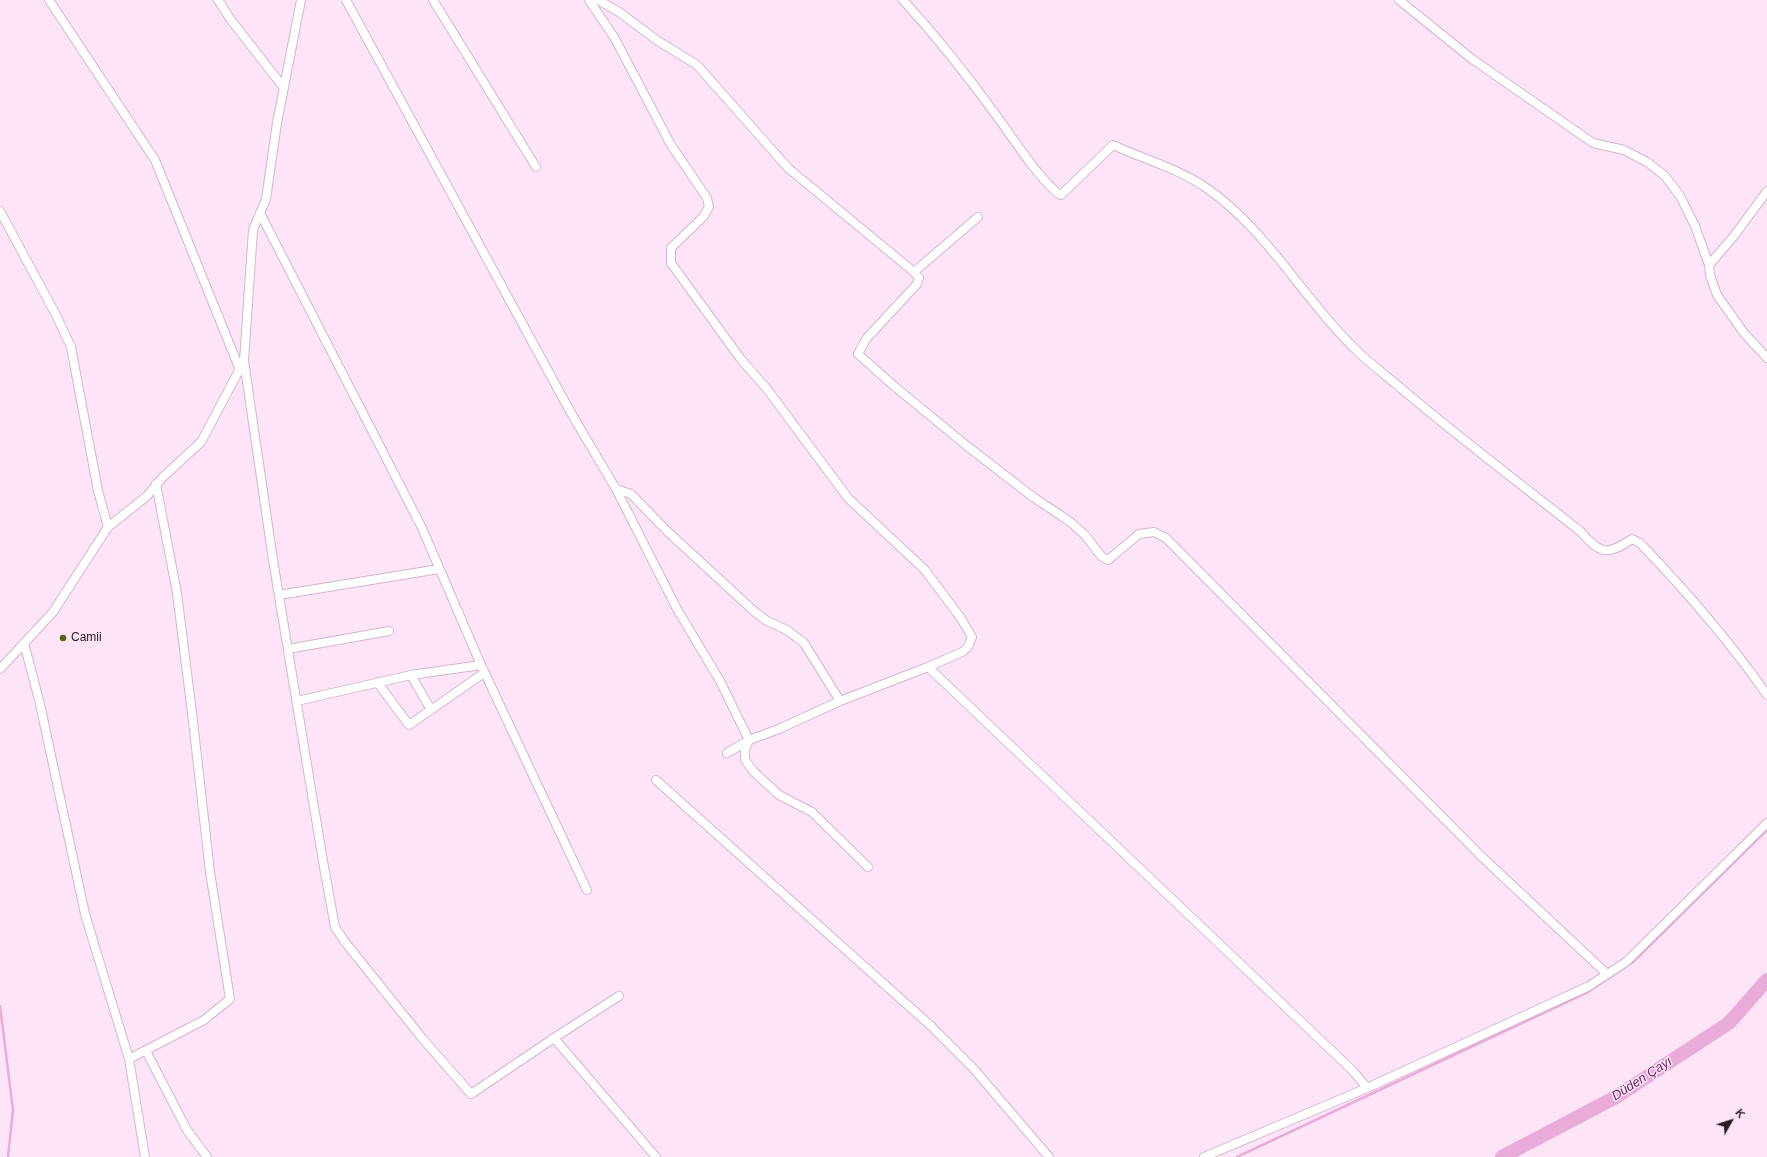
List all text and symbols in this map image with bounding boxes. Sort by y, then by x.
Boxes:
place label: Camii [71,631,102,645]
marker: Camii [58,633,68,643]
water label: Düden Çayı [1609,1054,1675,1104]
north arrow [1711,1101,1751,1141]
text: K [1733,1107,1747,1120]

